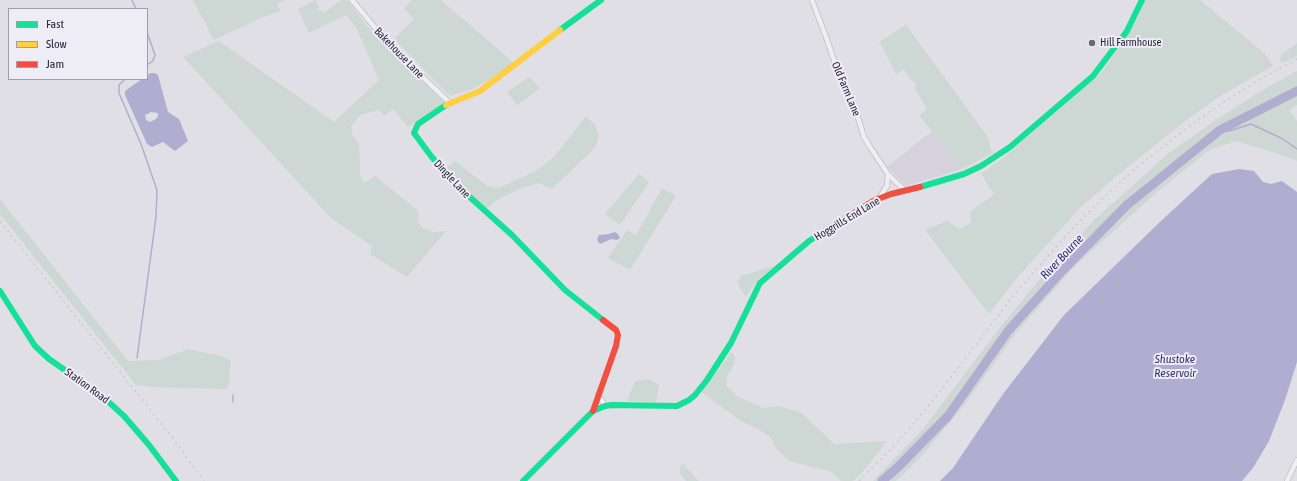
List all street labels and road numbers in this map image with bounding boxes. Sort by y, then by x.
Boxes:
street label: Bakehouse Lane [371,25,427,81]
street label: Old Farm Lane [829,60,863,118]
street label: Dingle Lane [431,157,473,201]
street label: Hoggrills End Lane [812,194,882,244]
street label: Station Road [62,365,112,407]

